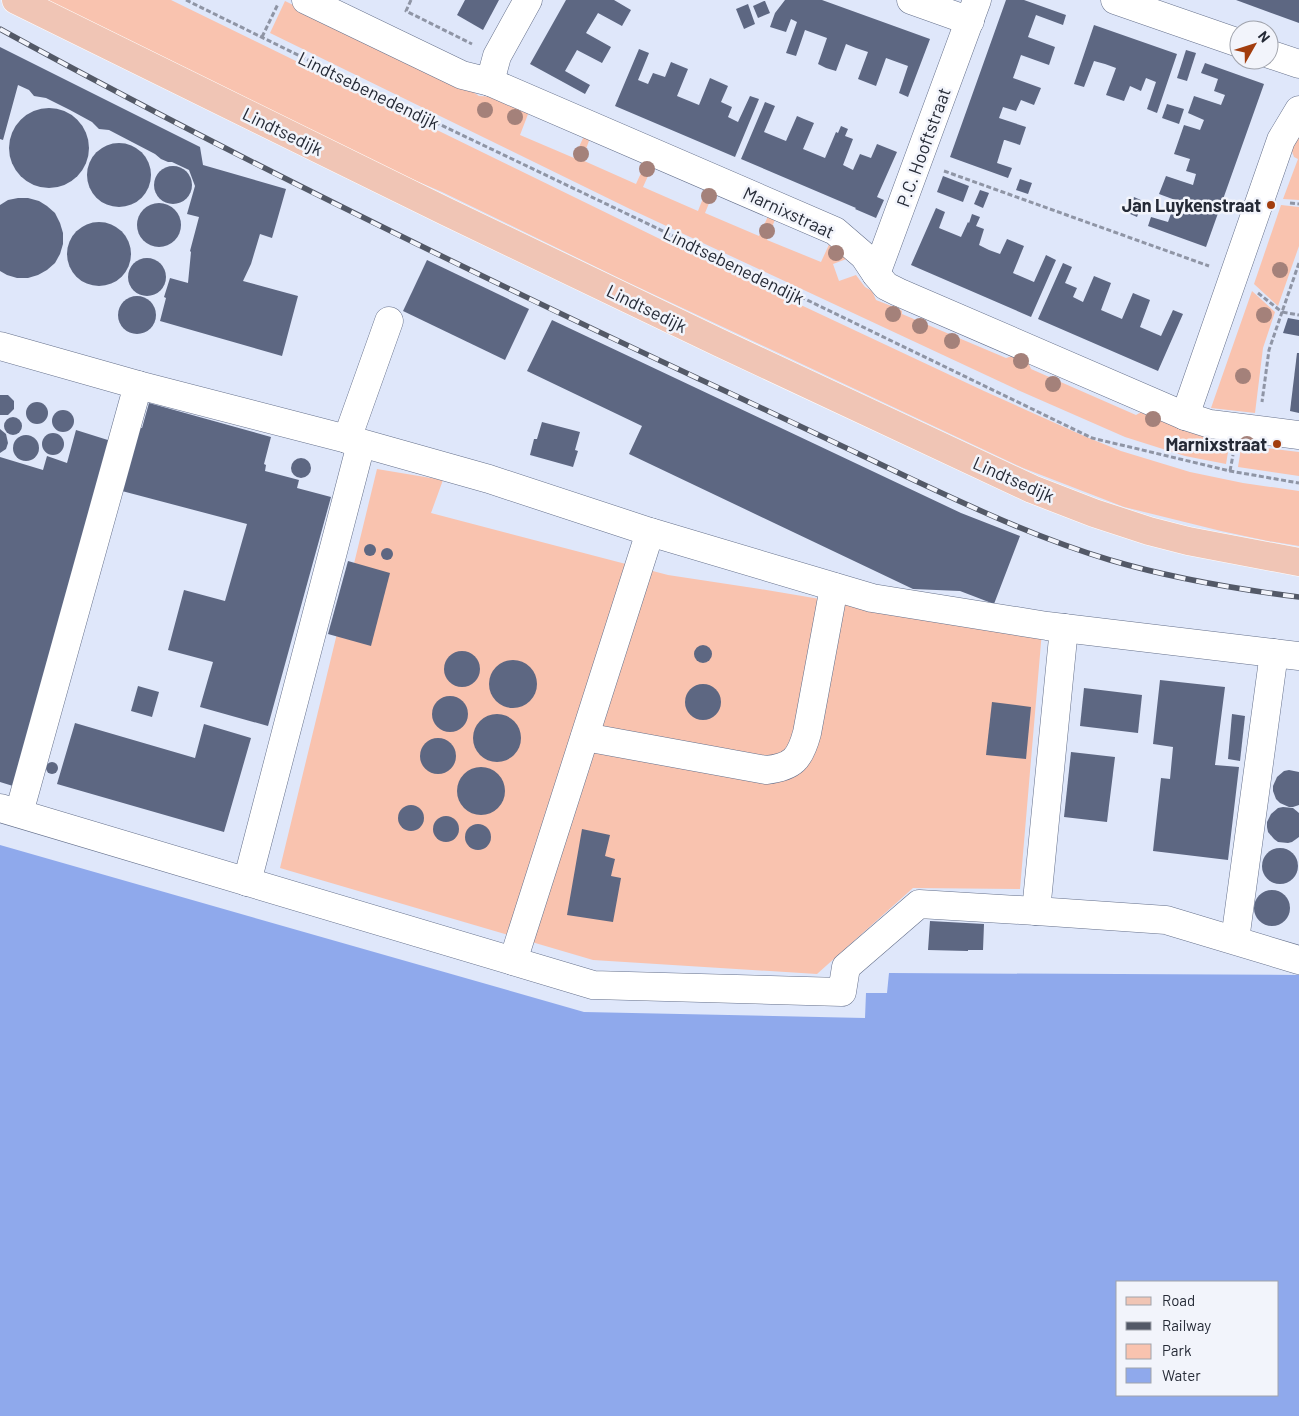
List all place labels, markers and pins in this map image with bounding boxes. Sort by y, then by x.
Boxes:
place label: Jan Luykenstraat [1122,194,1261,216]
marker: Jan Luykenstraat [1265,199,1277,211]
place label: Marnixstraat [1165,433,1267,455]
marker: Marnixstraat [1271,438,1283,450]

